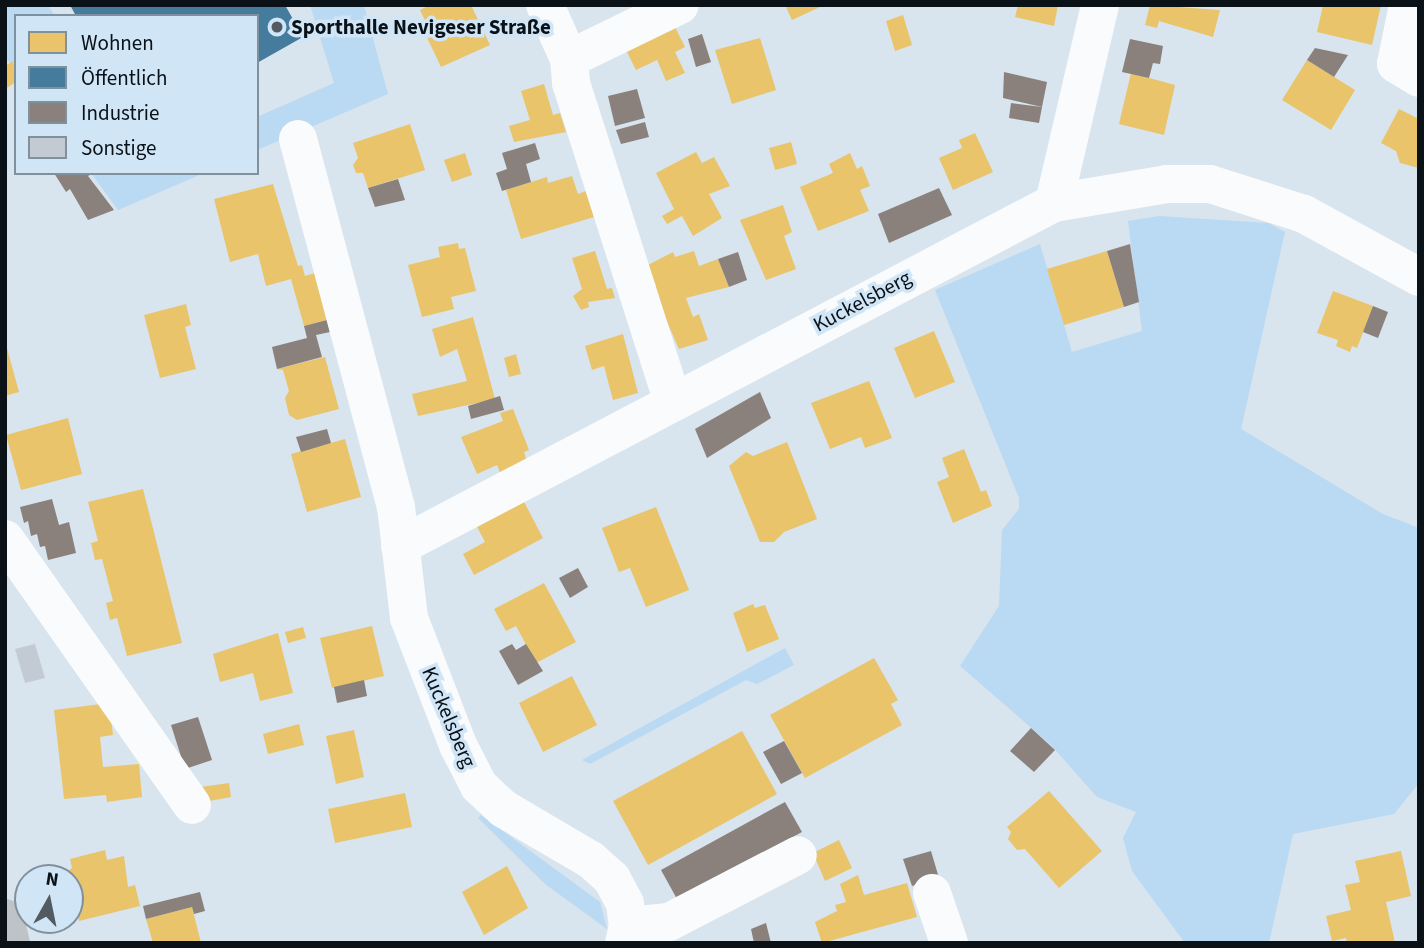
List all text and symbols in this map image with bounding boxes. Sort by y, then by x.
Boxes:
legend [14,14,259,175]
place label: Sporthalle Nevigeser Straße [291,14,551,40]
marker: Sporthalle Nevigeser Straße [269,19,285,35]
text: Wohnen [81,28,154,58]
text: Öffentlich [81,63,167,93]
text: Industrie [81,98,159,128]
text: Sonstige [81,133,156,163]
street label: Kuckelsberg [809,265,915,337]
street label: Kuckelsberg [416,663,482,771]
north arrow [14,864,84,934]
text: N [44,865,60,894]

